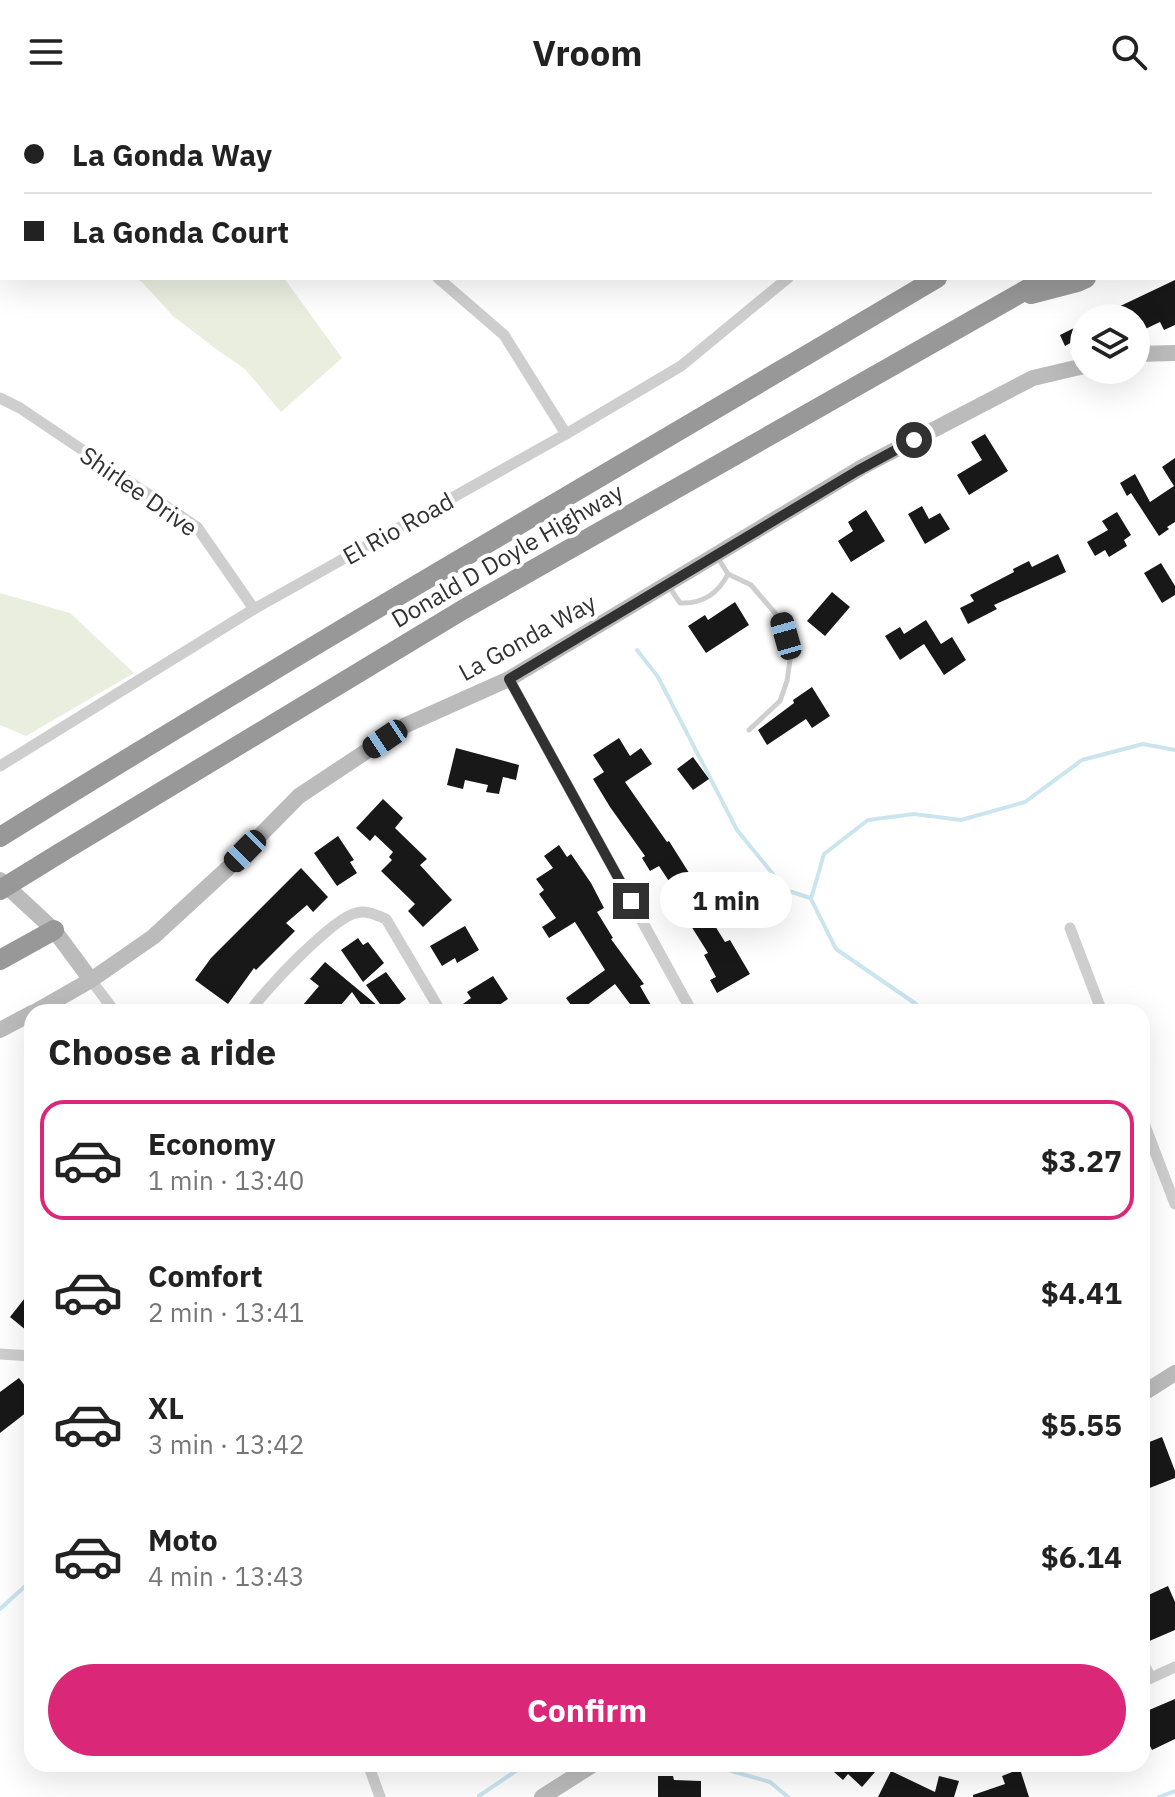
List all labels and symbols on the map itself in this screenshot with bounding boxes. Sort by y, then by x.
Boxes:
route start [896,422,932,458]
street label: Shirlee Drive [74,439,204,543]
street label: Donald D Doyle Highway [385,475,629,635]
street label: El Rio Road [337,484,459,572]
street label: La Gonda Way [453,586,601,688]
car [768,610,804,662]
car [358,716,412,762]
car [220,826,270,876]
callout: 1 min [659,873,791,929]
route end [613,883,649,919]

